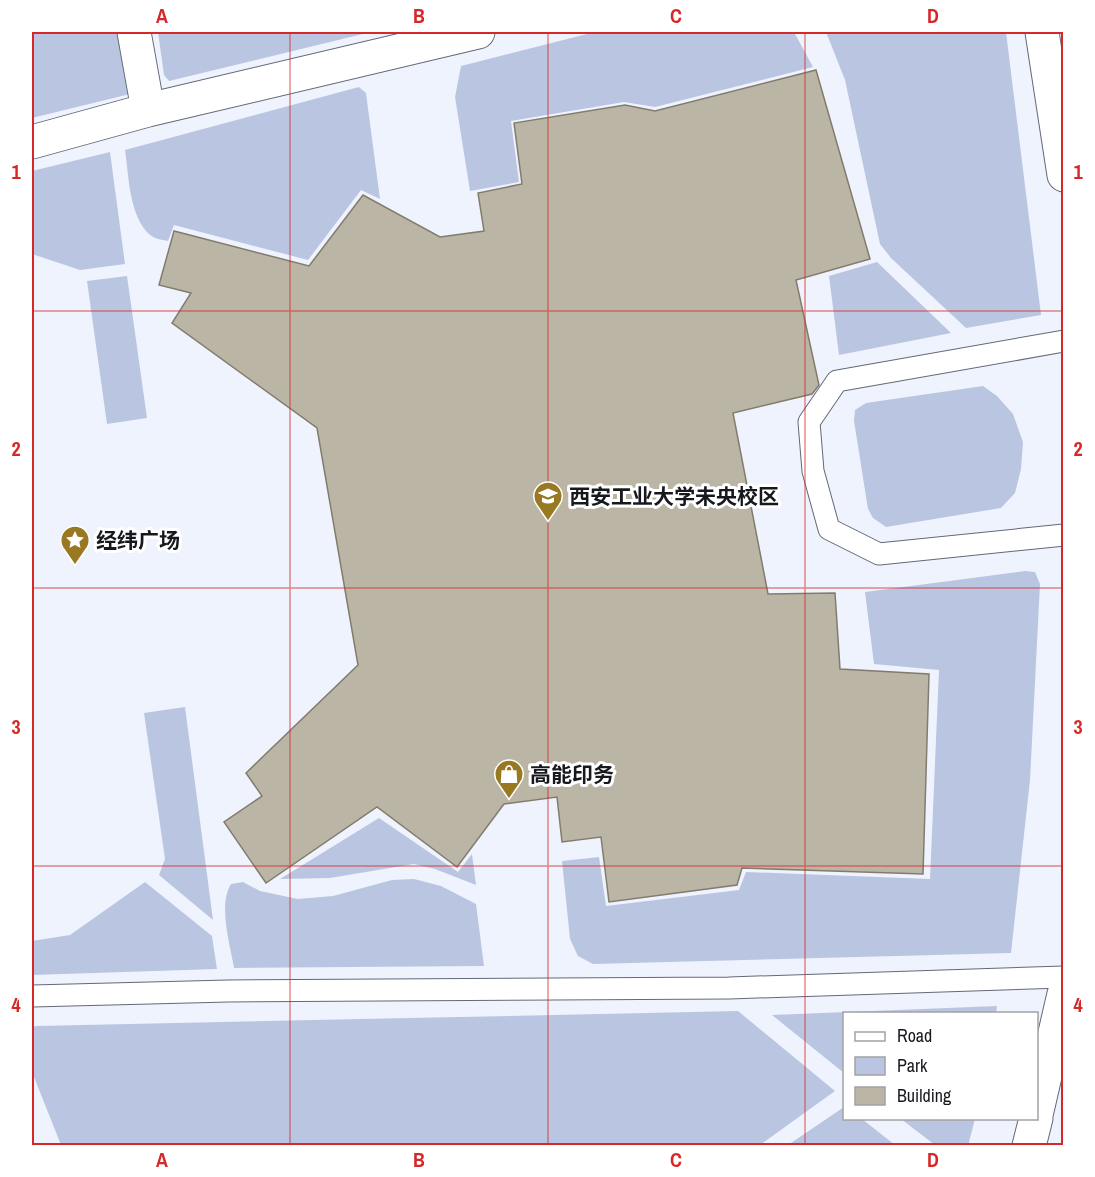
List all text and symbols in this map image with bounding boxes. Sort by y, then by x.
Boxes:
text: A [156,2,168,29]
text: B [413,2,425,29]
text: C [670,2,682,29]
text: D [927,2,939,29]
text: 1 [11,158,21,185]
text: 1 [1073,158,1083,185]
text: 2 [11,435,21,462]
text: 2 [1073,435,1083,462]
school or university icon: 西安工业大学未央校区 [532,480,564,522]
place label: 西安工业大学未央校区 [569,482,779,511]
place icon: 经纬广场 [59,524,91,566]
place label: 经纬广场 [96,526,180,555]
text: 3 [11,713,21,740]
text: 3 [1073,713,1083,740]
shop icon: 高能印务 [493,758,525,800]
place label: 高能印务 [530,760,614,789]
text: 4 [11,991,21,1018]
text: 4 [1073,991,1083,1018]
legend [843,1012,1038,1120]
text: Road [897,1023,932,1048]
text: Park [897,1053,928,1078]
text: Building [897,1083,952,1108]
text: A [156,1146,168,1173]
text: B [413,1146,425,1173]
text: C [670,1146,682,1173]
text: D [927,1146,939,1173]

